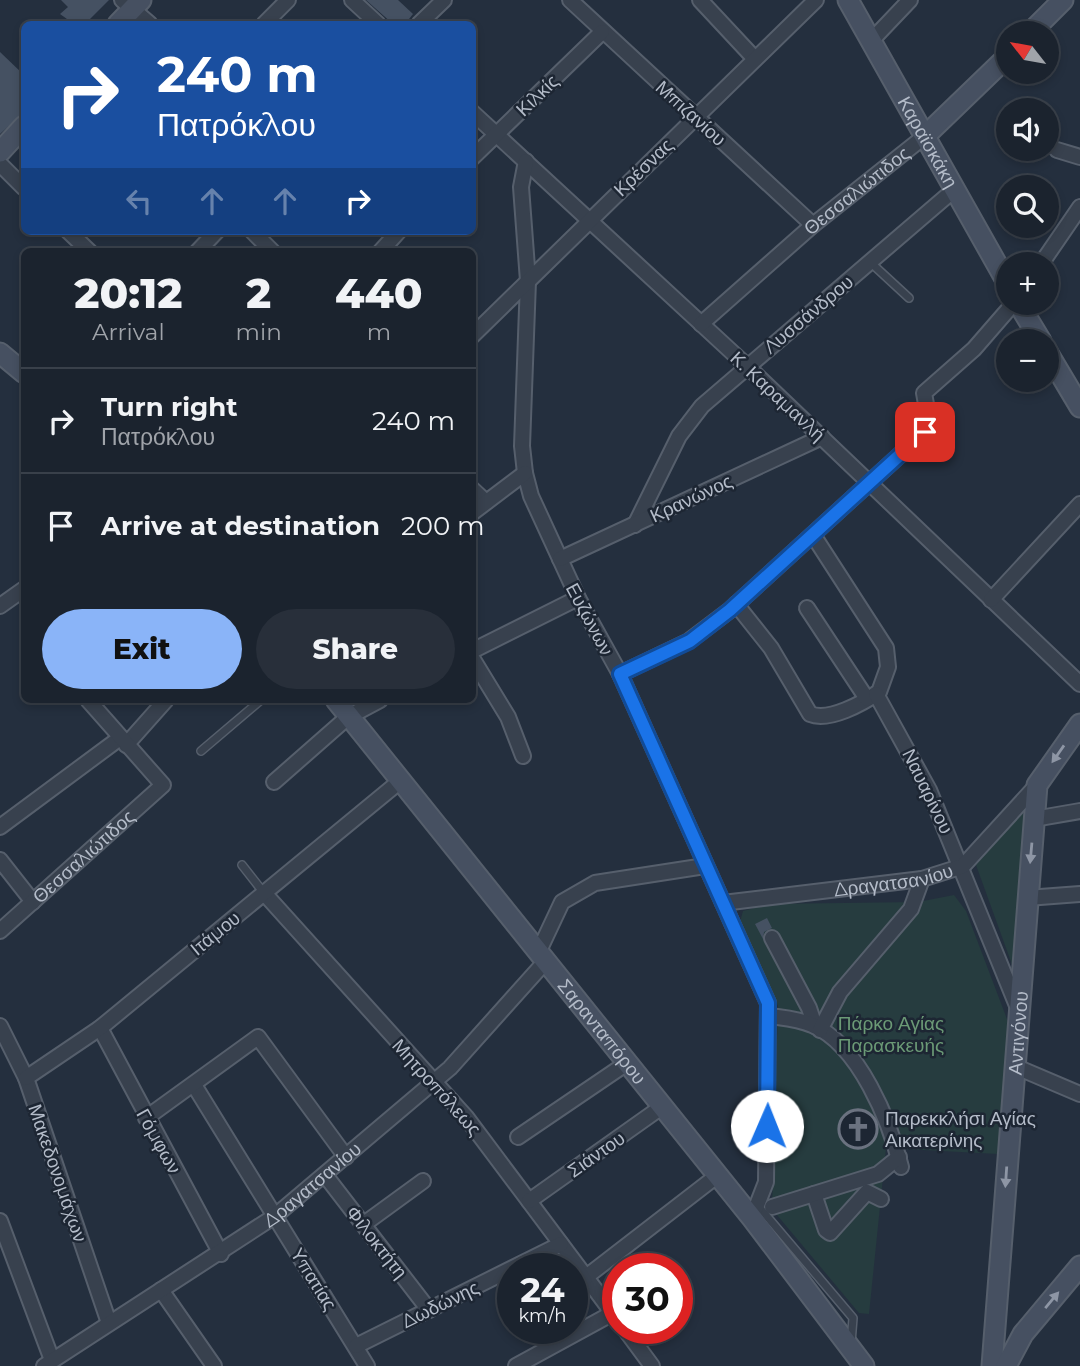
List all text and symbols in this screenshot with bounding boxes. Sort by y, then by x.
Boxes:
north arrow [996,21,1059,84]
map controls [996,21,1059,392]
text: 240 m [157,45,318,104]
icon: right [42,49,133,140]
street label: Κιλκίς [511,70,563,121]
street label: Μπιζανίου [651,76,731,151]
street label: Καραϊσκάκη [893,92,963,192]
button: sound [996,98,1059,161]
text: Πατρόκλου [157,105,316,144]
street label: Κρέσνας [609,134,678,201]
street label: Θεσσαλιώτιδος [799,142,914,240]
button: search [996,175,1059,238]
icon: left [120,182,158,220]
icon: ahead [193,182,231,220]
icon: ahead [266,182,304,220]
icon: right [339,182,377,220]
button: + [996,252,1059,315]
text: 20:12 [74,267,182,319]
text: 2 [246,267,271,319]
text: 440 [335,267,423,319]
street label: Λυσσάνδρου [759,270,858,359]
text: Arrival [92,318,165,346]
text: min [236,318,282,346]
text: m [367,318,391,346]
button: − [996,329,1059,392]
street label: Κ. Καραμανλή [726,347,830,446]
text: Turn right [101,391,237,423]
icon: right [42,402,80,440]
pin [895,402,955,462]
text: 240 m [372,405,455,437]
icon: arrive [906,413,944,451]
text: Πατρόκλου [101,423,215,451]
street label: Κρανώνος [646,469,736,527]
icon: arrive [42,507,80,545]
text: Arrive at destination [101,510,380,542]
text: 200 m [401,510,485,542]
street label: Ευζώνων [561,579,618,659]
button: Exit [42,609,242,689]
button: Share [256,609,455,689]
street label: Ναυαρίνου [897,745,958,837]
one-way arrow [1051,745,1065,763]
street label: Θεσσαλιώτιδος [28,805,139,908]
one-way arrow [1025,842,1036,864]
street label: Δραγατσανίου [833,859,956,902]
street label: Ιτάμου [186,906,245,960]
street label: Σαρανταπόρου [553,974,651,1089]
street label: Αντιγόνου [1004,990,1033,1076]
park label: Πάρκο Αγίας Παρασκευής [838,1012,944,1057]
street label: Μητροπόλεως [387,1034,486,1140]
position arrow [730,1089,804,1163]
street label: Μακεδονομάχων [23,1101,92,1245]
street label: Γόμφων [131,1105,186,1178]
place label: Παρεκκλήσι Αγίας Αικατερίνης [885,1107,1036,1152]
church icon: Παρεκκλήσι Αγίας Αικατερίνης [837,1108,879,1150]
street label: Σιάντου [563,1126,629,1182]
street label: Δραγατσανίου [259,1137,366,1232]
one-way arrow [1000,1166,1011,1188]
street label: Φιλοκτήτη [341,1201,412,1283]
street label: Υπατίας [285,1244,342,1315]
speed limit sign: 30 [602,1253,693,1344]
text: 24 [520,1268,565,1311]
street label: Δωδώνης [398,1276,483,1333]
one-way arrow [1044,1291,1059,1309]
text: km/h [518,1305,567,1327]

